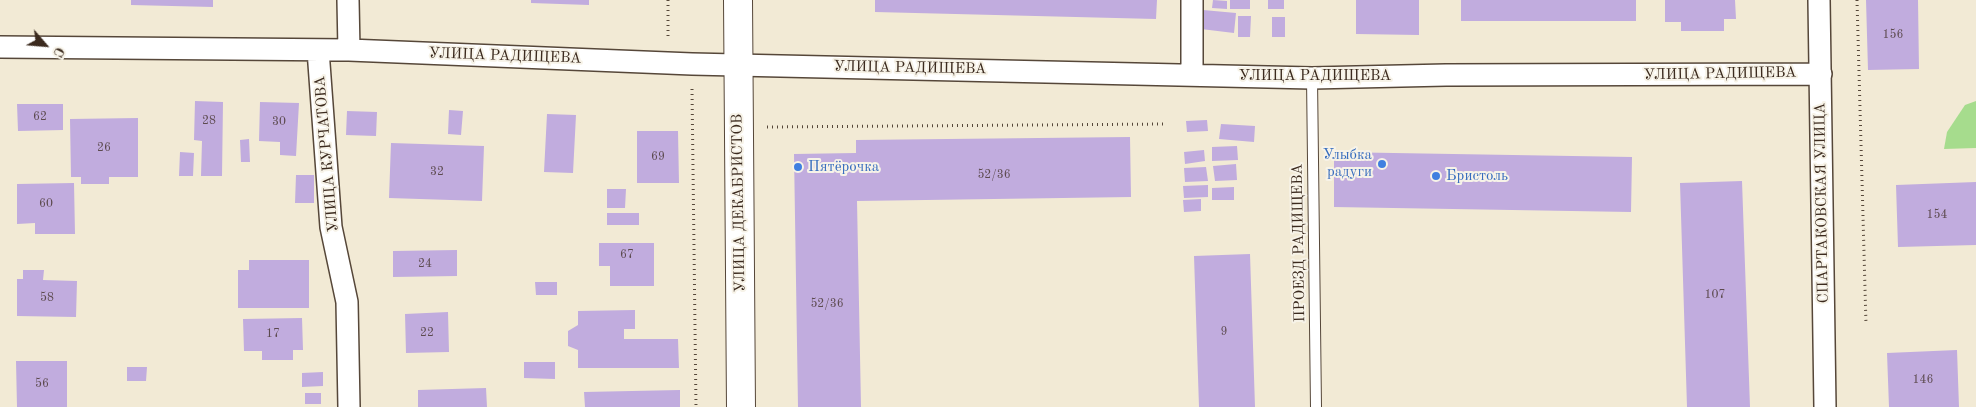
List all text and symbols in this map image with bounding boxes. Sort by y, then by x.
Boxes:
north arrow [20,20,70,70]
house number: 156 [1883,28,1903,42]
street label: УЛИЦА РАДИЩЕВА [428,44,582,68]
text: С [50,45,67,59]
street label: УЛИЦА РАДИЩЕВА [834,58,986,78]
street label: УЛИЦА РАДИЩЕВА [1644,64,1796,84]
street label: УЛИЦА РАДИЩЕВА [1239,67,1391,85]
street label: УЛИЦА КУРЧАТОВА [311,75,343,233]
street label: СПАРТАКОВСКАЯ УЛИЦА [1811,103,1833,303]
house number: 62 [33,110,47,124]
house number: 28 [202,114,216,128]
street label: УЛИЦА ДЕКАБРИСТОВ [728,114,750,292]
house number: 30 [272,115,286,129]
house number: 26 [97,141,111,155]
place label: Улыбка радуги [1323,146,1372,181]
house number: 69 [651,150,665,164]
place label: Пятёрочка [808,158,879,176]
marker: Улыбка радуги [1376,158,1388,170]
marker: Пятёрочка [792,161,804,173]
street label: ПРОЕЗД РАДИЩЕВА [1289,164,1309,322]
house number: 32 [430,165,444,179]
place label: Бристоль [1446,167,1508,185]
house number: 52/36 [977,168,1011,182]
marker: Бристоль [1430,170,1442,182]
house number: 60 [39,197,53,211]
house number: 154 [1927,208,1947,222]
house number: 67 [620,248,634,262]
house number: 24 [418,257,432,271]
house number: 107 [1705,288,1725,302]
house number: 58 [40,291,54,305]
house number: 52/36 [810,297,844,311]
house number: 9 [1221,325,1227,339]
house number: 22 [420,326,434,340]
house number: 17 [266,327,280,341]
house number: 146 [1913,373,1933,387]
house number: 56 [35,377,49,391]

